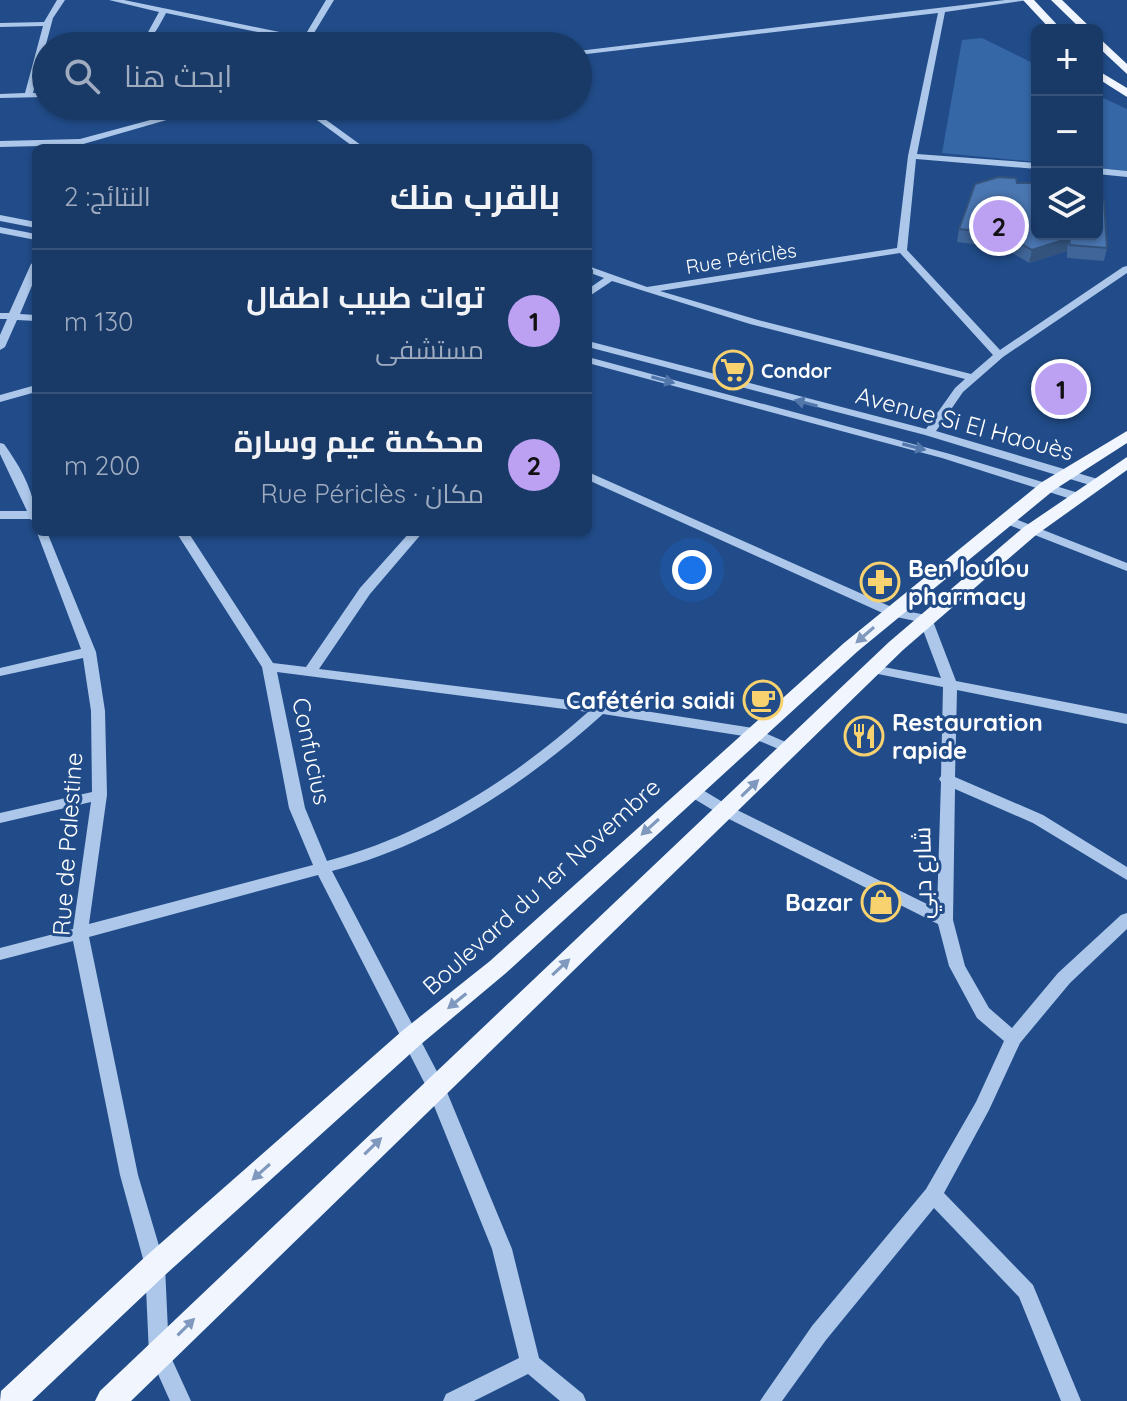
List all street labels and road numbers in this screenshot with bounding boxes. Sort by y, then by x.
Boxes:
street label: Rue Périclès [684,237,798,279]
street label: Avenue Si El Haouès [853,379,1077,467]
street label: Confucius [286,695,338,807]
street label: Rue de Palestine [46,751,88,937]
street label: Boulevard du 1er Novembre [416,771,666,1001]
street label: شارع دبي [906,827,943,919]

